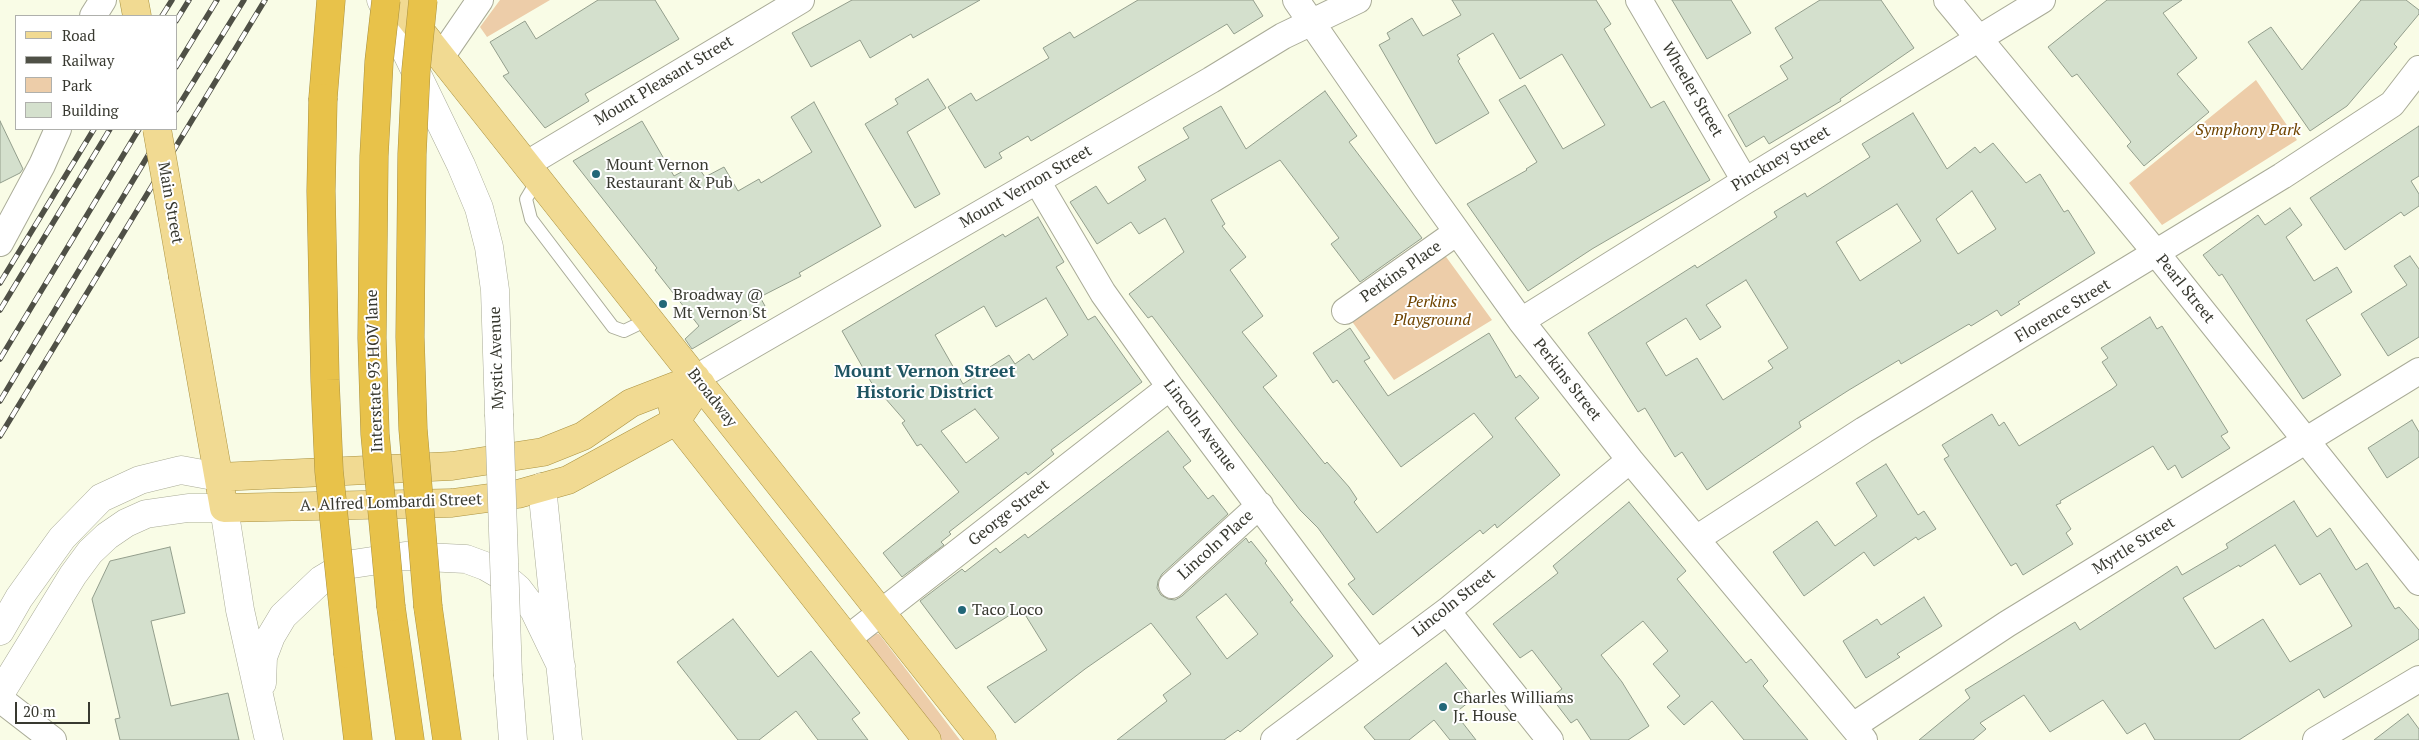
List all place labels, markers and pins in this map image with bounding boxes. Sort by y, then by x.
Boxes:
place label: Mount Vernon Restaurant & Pub [606,155,733,193]
marker: Mount Vernon Restaurant & Pub [590,168,602,180]
place label: Broadway @ Mt Vernon St [673,285,767,323]
marker: Broadway @ Mt Vernon St [657,298,669,310]
place label: Taco Loco [972,600,1043,620]
marker: Taco Loco [956,604,968,616]
place label: Charles Williams Jr. House [1453,688,1574,726]
marker: Charles Williams Jr. House [1437,701,1449,713]

